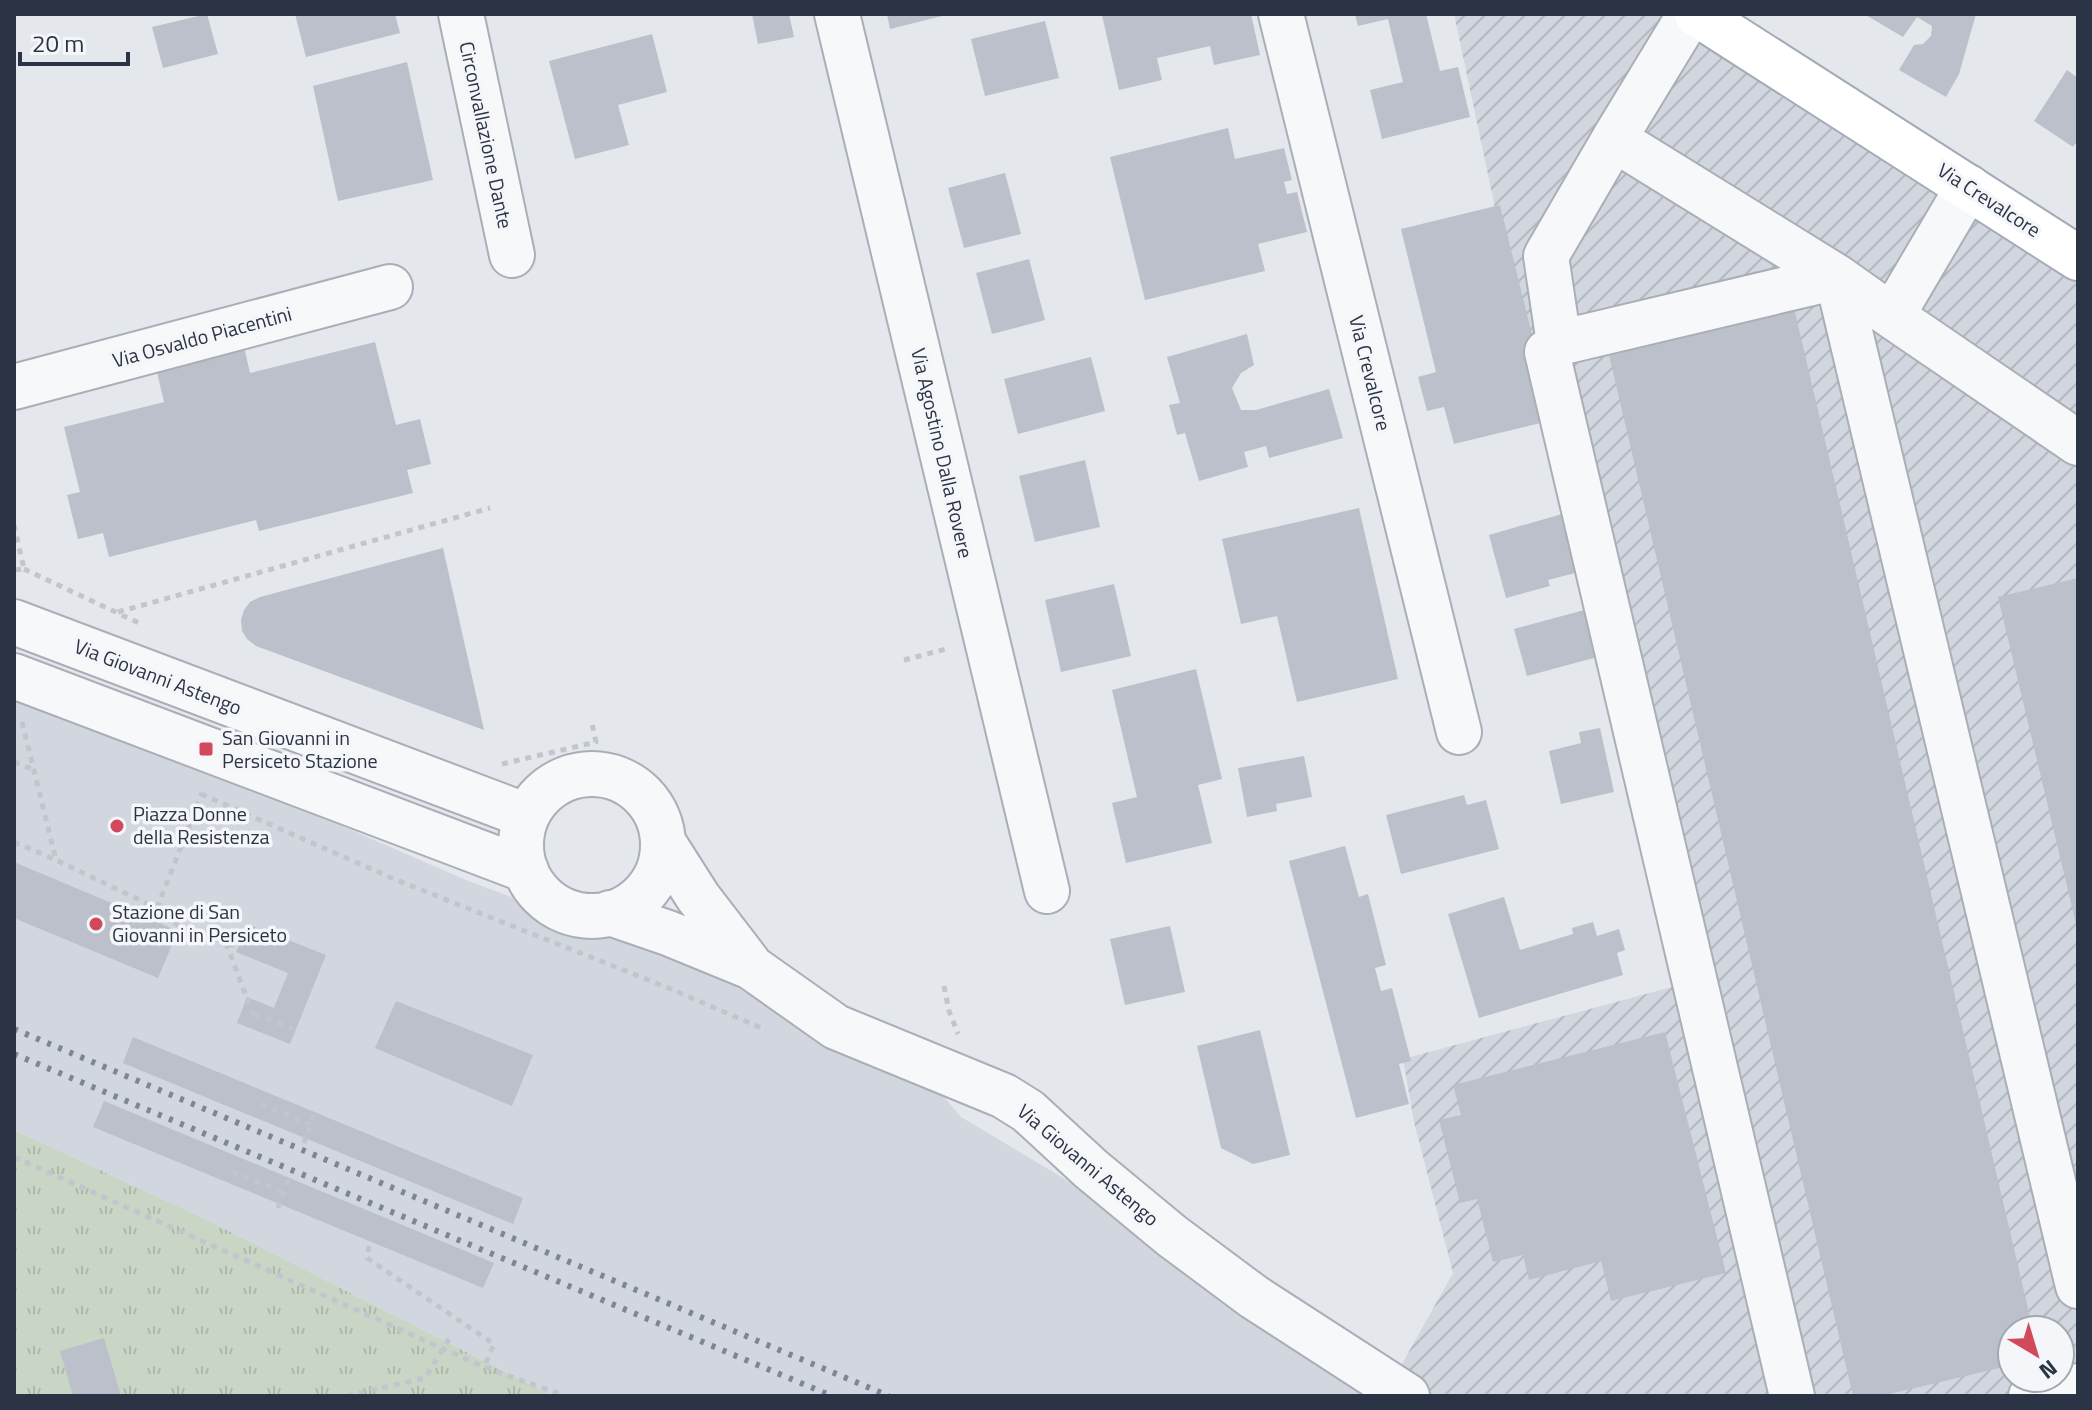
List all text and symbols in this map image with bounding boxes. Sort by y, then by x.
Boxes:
scale bar [20,16,128,66]
text: 20 m [32,25,84,61]
street label: Circonvallazione Dante [452,38,521,231]
street label: Via Crevalcore [1931,154,2047,245]
street label: Via Osvaldo Piacentini [109,298,295,375]
street label: Via Crevalcore [1341,312,1400,434]
street label: Via Agostino Dalla Rovere [903,345,982,561]
street label: Via Giovanni Astengo [70,630,246,723]
place label: San Giovanni in Persiceto Stazione [222,722,378,776]
marker: San Giovanni in Persiceto Stazione [197,740,215,758]
place label: Piazza Donne della Resistenza [133,798,270,852]
marker: Piazza Donne della Resistenza [108,817,126,835]
place label: Stazione di San Giovanni in Persiceto [112,896,287,950]
marker: Stazione di San Giovanni in Persiceto [87,915,105,933]
street label: Via Giovanni Astengo [1010,1096,1166,1233]
north arrow [1996,1314,2076,1394]
text: N [2032,1352,2065,1388]

